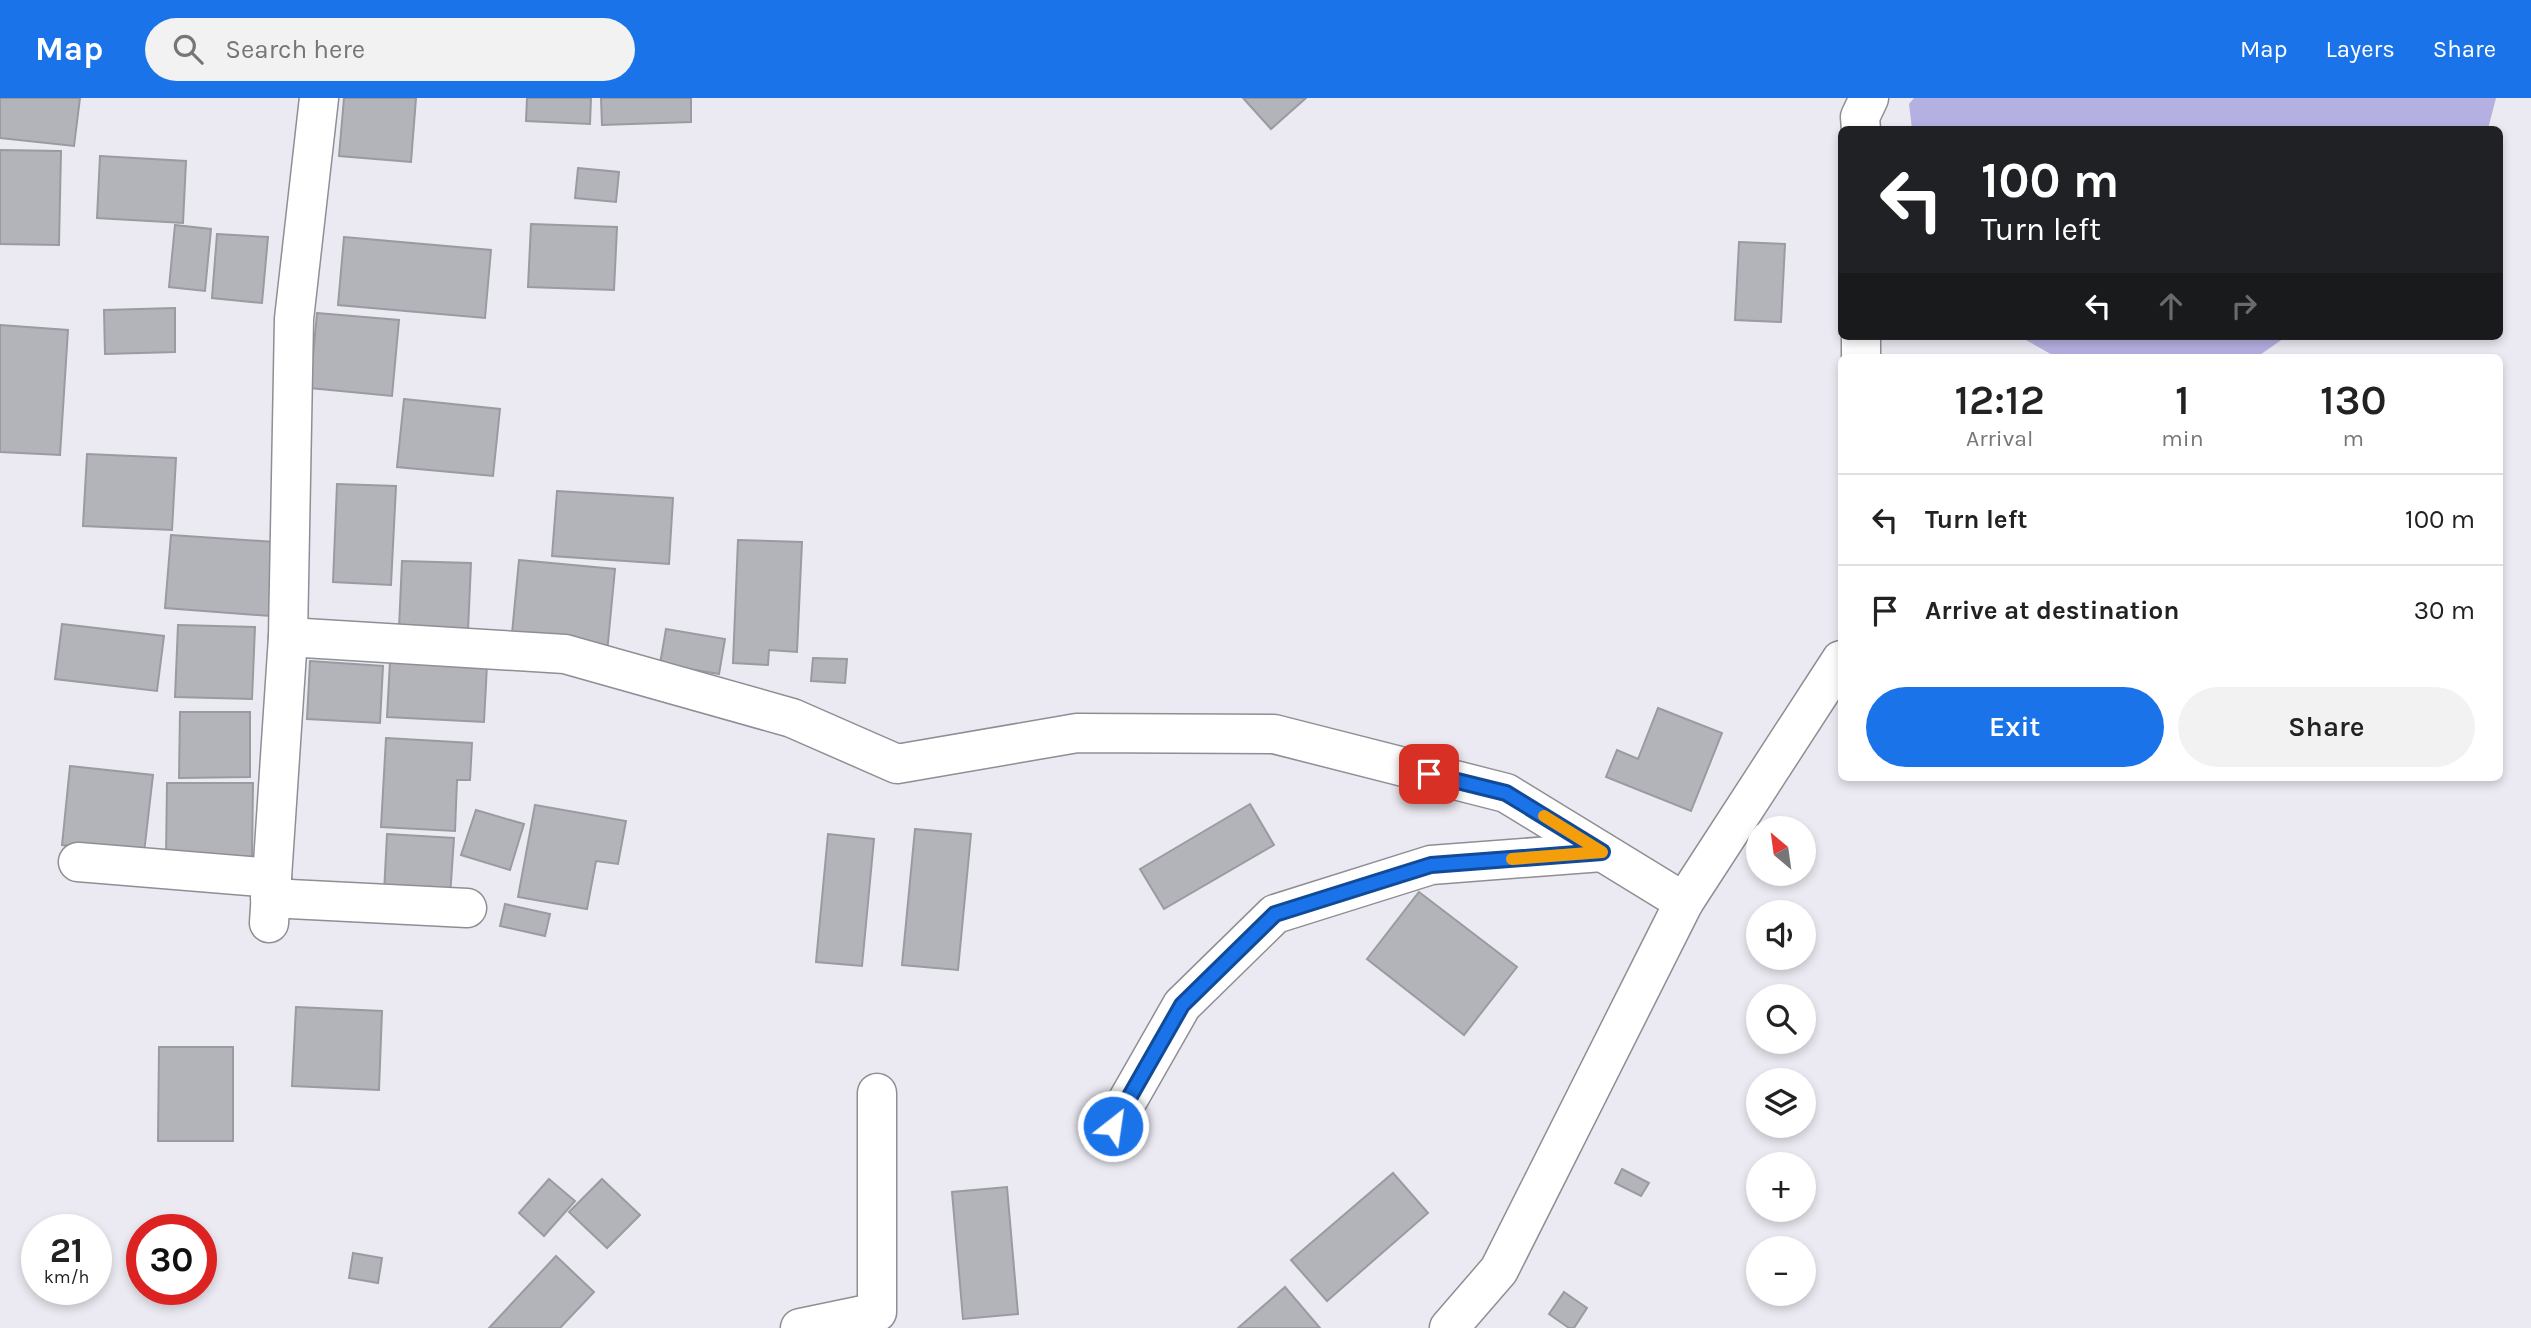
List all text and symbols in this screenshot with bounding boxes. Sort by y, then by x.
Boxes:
search box [145,18,635,81]
text: Map [35,30,103,68]
icon: search [169,30,207,68]
text: Search here [225,34,365,65]
text: Map [2240,35,2288,63]
text: Layers [2326,35,2395,63]
text: Share [2433,35,2496,63]
text: 100 m [1981,152,2119,209]
icon: left [1866,154,1957,245]
text: Turn left [1981,211,2101,248]
icon: left [2079,287,2117,325]
icon: ahead [2152,287,2190,325]
icon: right [2225,287,2263,325]
text: 12:12 [1954,375,2045,425]
text: 1 [2175,375,2190,425]
text: 130 [2320,375,2387,425]
text: Arrival [1966,425,2033,452]
text: min [2161,425,2204,452]
text: m [2343,425,2364,452]
icon: left [1866,501,1904,539]
text: Turn left [1925,504,2027,535]
text: 100 m [2405,504,2475,535]
icon: arrive [1866,592,1904,630]
text: Arrive at destination [1925,595,2179,626]
text: 30 m [2414,595,2475,626]
button: Exit [1866,687,2164,767]
button: Share [2178,687,2475,767]
pin [1399,744,1459,804]
icon: arrive [1410,755,1448,793]
north arrow [1746,816,1816,886]
map controls [1746,816,1816,1306]
button: sound [1746,900,1816,970]
button: search [1746,984,1816,1054]
button: layers [1746,1068,1816,1138]
position arrow [1076,1089,1150,1163]
button: + [1746,1152,1816,1222]
speed limit sign: 30 [126,1214,217,1305]
text: 21 [50,1230,83,1271]
button: − [1746,1236,1816,1306]
text: km/h [44,1266,89,1288]

